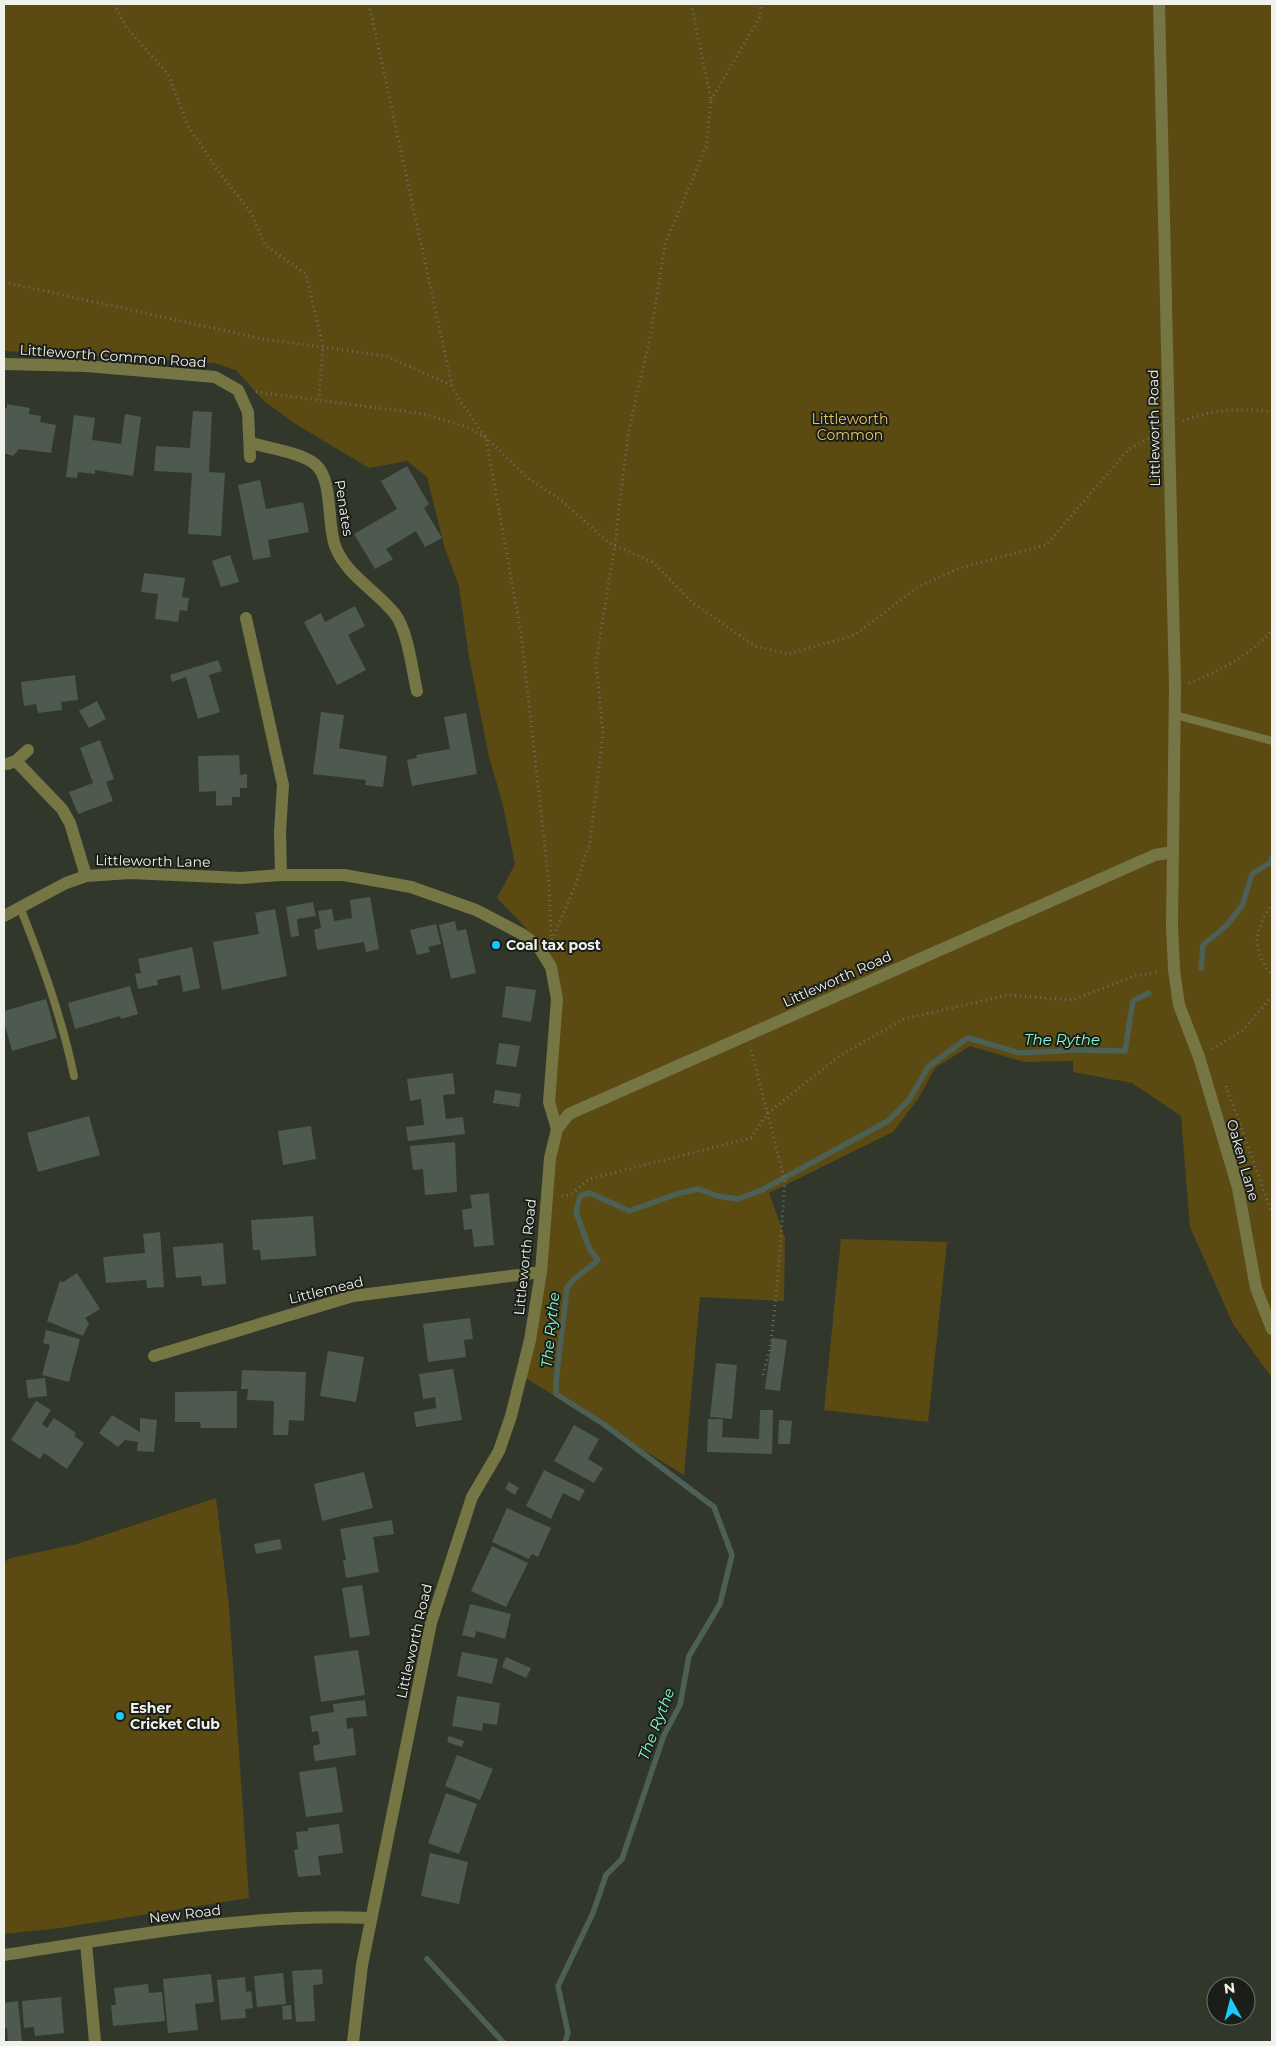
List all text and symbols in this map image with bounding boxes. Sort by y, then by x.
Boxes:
street label: Littleworth Common Road [19,340,207,372]
street label: Littleworth Road [1144,369,1164,487]
park label: Littleworth Common [812,410,889,444]
street label: Penates [331,479,357,538]
street label: Littleworth Lane [95,851,211,871]
place label: Coal tax post [506,936,601,954]
marker: Coal tax post [490,939,502,951]
street label: Littleworth Road [780,947,894,1011]
water label: The Rythe [1024,1030,1100,1049]
street label: Oaken Lane [1223,1117,1263,1203]
street label: Littleworth Road [510,1198,540,1316]
street label: Littlemead [287,1272,365,1308]
water label: The Rythe [537,1291,563,1369]
street label: Littleworth Road [392,1582,436,1700]
water label: The Rythe [633,1685,679,1763]
place label: Esher Cricket Club [130,1699,220,1733]
marker: Esher Cricket Club [114,1710,126,1722]
street label: New Road [148,1901,222,1927]
north arrow [1206,1976,1256,2026]
text: N [1223,1978,1236,1998]

